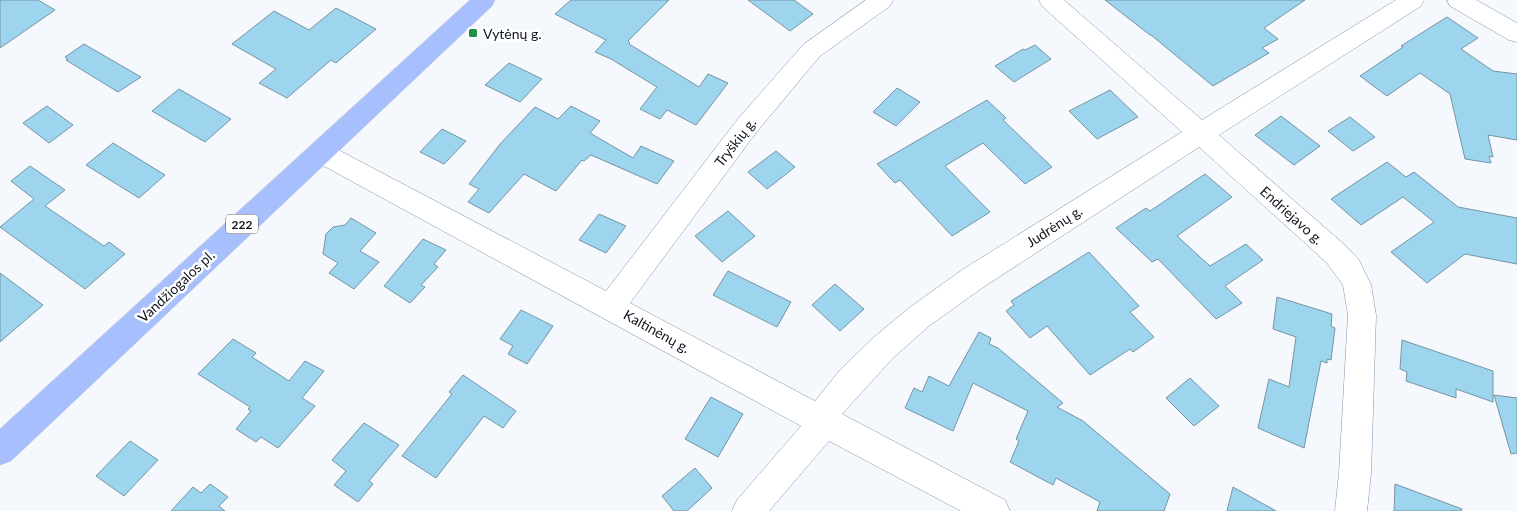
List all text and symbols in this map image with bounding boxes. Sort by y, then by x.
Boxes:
place label: Vytėnų g. [483,25,542,42]
marker: Vytėnų g. [467,27,479,39]
street label: Tryškių g. [711,114,759,170]
street label: Endriejavo g. [1257,182,1327,248]
street label: Judrėnų g. [1023,202,1085,250]
road number: 222 [226,214,258,233]
street label: Vandžiogalos pl. [134,246,218,326]
street label: Kaltinėnų g. [621,306,693,356]

